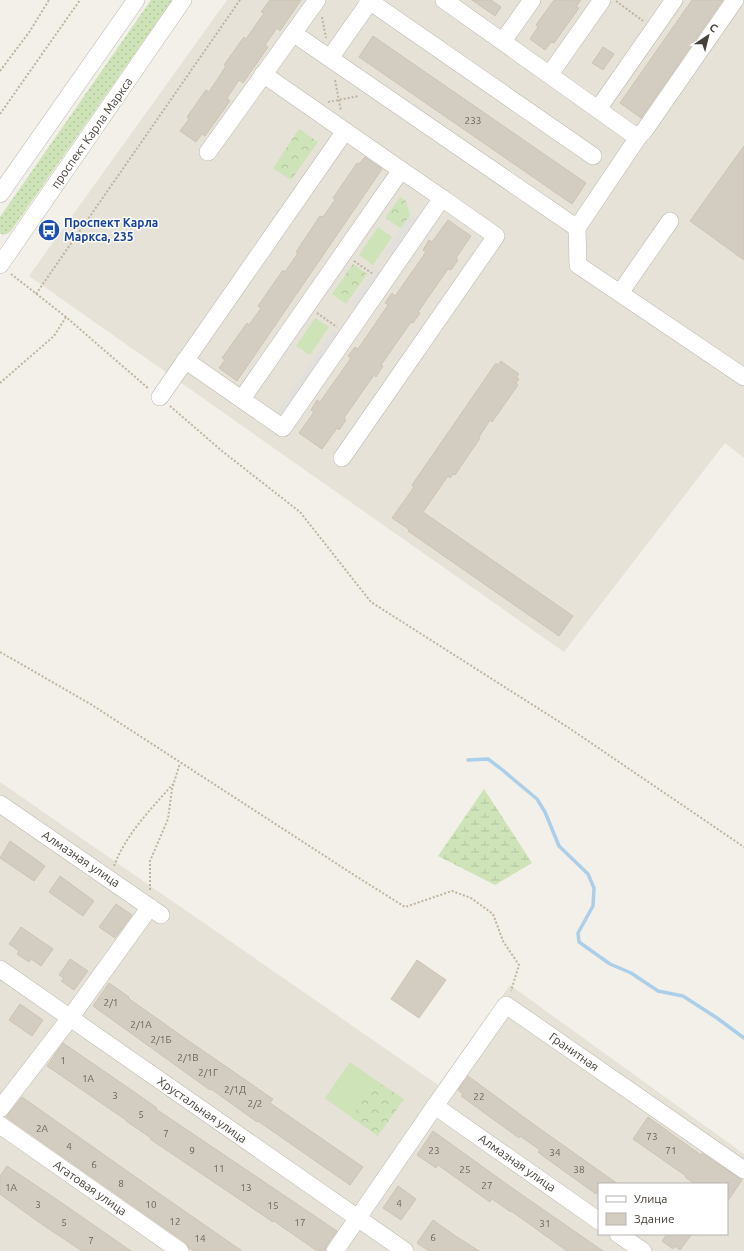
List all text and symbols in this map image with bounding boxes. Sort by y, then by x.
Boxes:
north arrow [688,16,728,56]
text: С [707,21,720,35]
street label: проспект Карла Маркса [48,75,135,191]
house number: 233 [465,115,481,126]
place label: Проспект Карла Маркса, 235 [64,216,158,243]
bus stop icon: Проспект Карла Маркса, 235 [36,217,62,243]
street label: Алмазная улица [40,828,123,889]
house number: 2/1 [104,997,118,1008]
house number: 2/1А [130,1019,152,1030]
street label: Гранитная [547,1030,601,1073]
house number: 2/1Б [150,1034,172,1045]
house number: 2/1В [177,1052,199,1063]
house number: 1 [60,1055,66,1066]
house number: 2/1Г [198,1067,218,1078]
house number: 1А [82,1073,95,1084]
street label: Хрустальная улица [155,1074,249,1145]
house number: 2/1Д [224,1084,246,1095]
house number: 3 [112,1090,118,1101]
house number: 22 [473,1091,485,1102]
house number: 2/2 [248,1098,262,1109]
house number: 5 [138,1109,144,1120]
house number: 2А [36,1123,49,1134]
house number: 7 [163,1128,169,1139]
street label: Алмазная улица [476,1131,558,1194]
house number: 73 [646,1131,658,1142]
house number: 4 [66,1141,72,1152]
house number: 9 [189,1145,195,1156]
house number: 23 [428,1145,440,1156]
house number: 71 [665,1145,677,1156]
house number: 34 [549,1147,561,1158]
street label: Агатовая улица [51,1158,129,1218]
house number: 6 [91,1159,97,1170]
house number: 11 [213,1163,225,1174]
house number: 25 [459,1164,471,1175]
house number: 38 [573,1164,585,1175]
house number: 8 [118,1178,124,1189]
house number: 27 [481,1180,493,1191]
house number: 1А [5,1182,18,1193]
house number: 13 [240,1182,252,1193]
legend [598,1183,728,1235]
text: Улица [634,1192,667,1205]
house number: 4 [396,1198,402,1209]
house number: 3 [35,1199,41,1210]
house number: 10 [145,1199,157,1210]
house number: 15 [267,1200,279,1211]
text: Здание [634,1212,675,1225]
house number: 12 [169,1216,181,1227]
house number: 5 [61,1217,67,1228]
house number: 17 [294,1217,306,1228]
house number: 31 [539,1218,551,1229]
house number: 6 [430,1232,436,1243]
house number: 14 [194,1233,206,1244]
house number: 7 [88,1235,94,1246]

